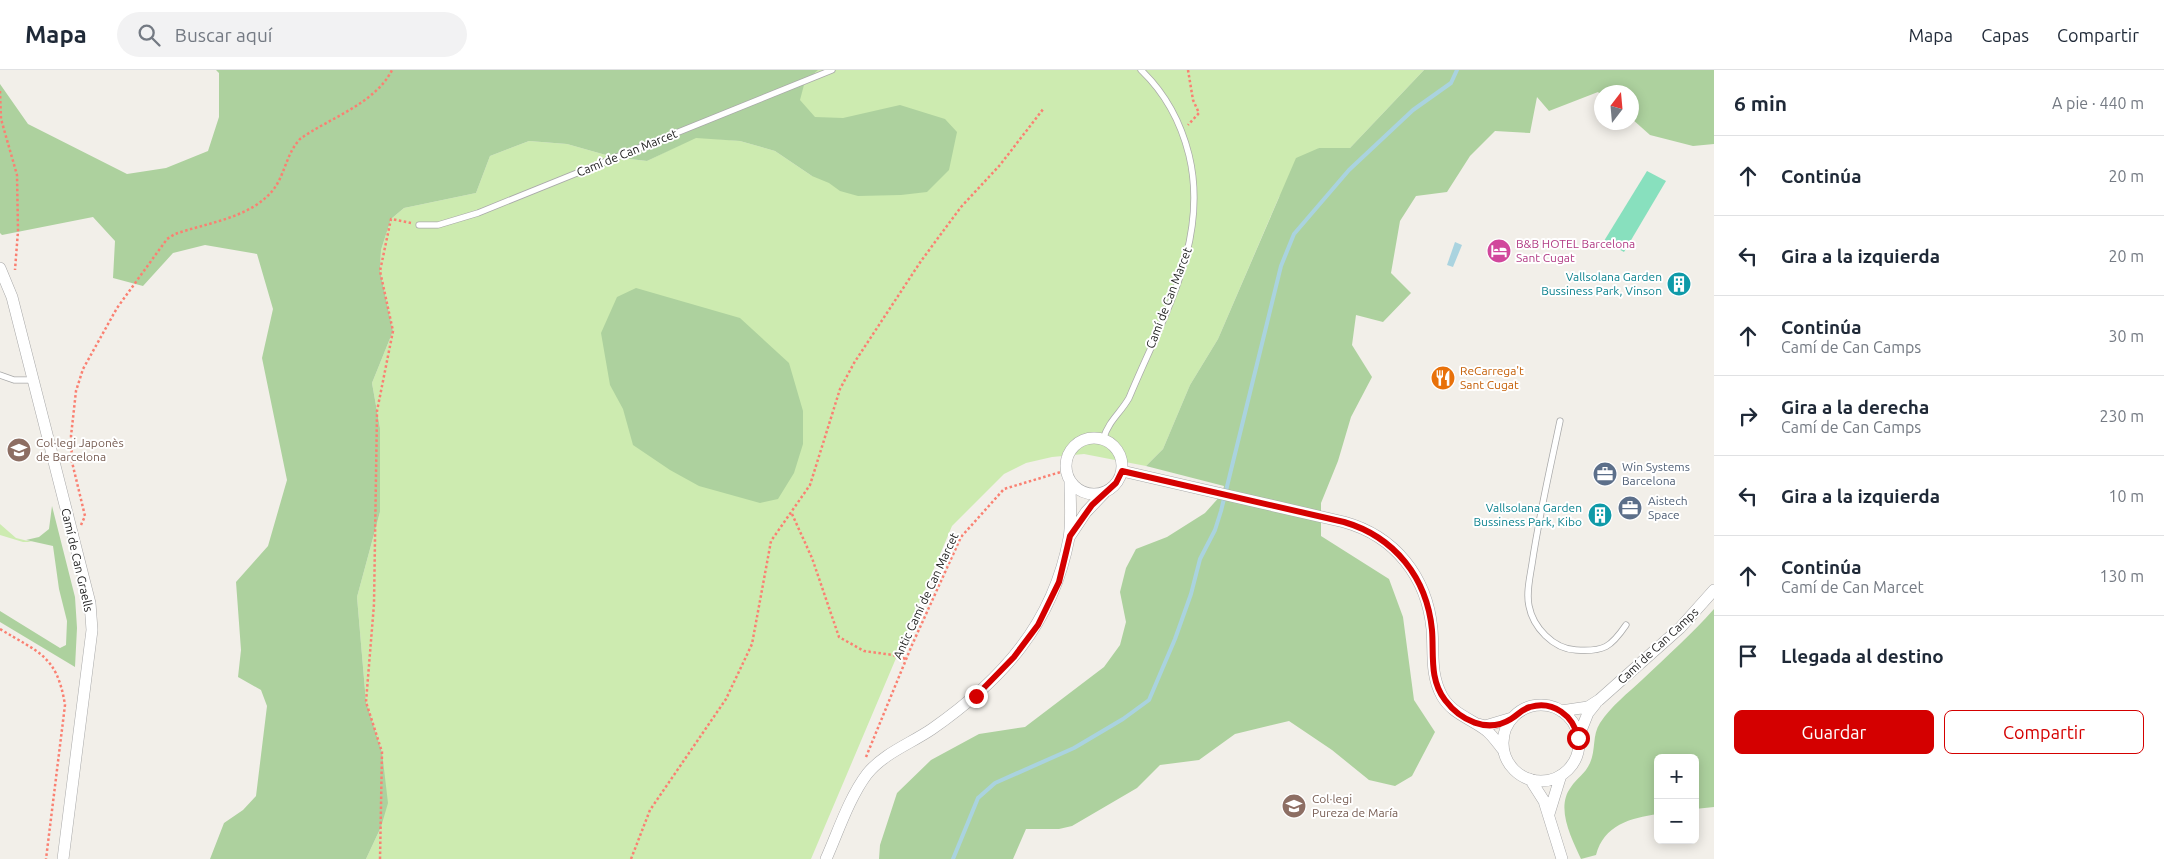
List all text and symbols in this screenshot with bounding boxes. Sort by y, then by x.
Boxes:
search box [117,12,467,57]
text: Mapa [25,21,87,48]
icon: search [135,21,163,49]
text: Buscar aquí [175,24,272,46]
text: Mapa [1908,25,1953,45]
text: Capas [1981,25,2029,45]
text: Compartir [2057,25,2139,45]
north arrow [1594,85,1639,130]
text: 6 min [1734,91,1787,115]
text: A pie · 440 m [2052,94,2144,112]
street label: Camí de Can Marcet [575,126,679,179]
icon: ahead [1734,162,1762,190]
text: Continúa [1781,165,1862,187]
text: 20 m [2108,167,2144,185]
place label: B&B HOTEL Barcelona Sant Cugat [1516,237,1635,264]
hotel icon: B&B HOTEL Barcelona Sant Cugat [1486,238,1512,264]
icon: left [1734,242,1762,270]
street label: Camí de Can Marcet [1143,245,1194,350]
text: Gira a la izquierda [1781,245,1940,267]
text: 20 m [2108,247,2144,265]
place label: Vallsolana Garden Bussiness Park, Vinson [1541,270,1662,297]
building icon: Vallsolana Garden Bussiness Park, Vinson [1666,271,1692,297]
text: Continúa [1781,316,1862,338]
icon: ahead [1734,322,1762,350]
text: 30 m [2108,327,2144,345]
text: Camí de Can Camps [1781,338,1921,356]
place label: ReCarrega't Sant Cugat [1460,364,1524,391]
restaurant icon: ReCarrega't Sant Cugat [1430,365,1456,391]
text: Gira a la derecha [1781,396,1929,418]
icon: right [1734,402,1762,430]
text: 230 m [2099,407,2144,425]
text: Camí de Can Camps [1781,418,1921,436]
place label: Col·legi Japonès de Barcelona [36,436,124,463]
school or university icon: Col·legi Japonès de Barcelona [6,437,32,463]
place label: Win Systems Barcelona [1622,460,1690,487]
office icon: Win Systems Barcelona [1592,461,1618,487]
icon: left [1734,482,1762,510]
text: Gira a la izquierda [1781,485,1940,507]
text: 10 m [2108,487,2144,505]
place label: Aistech Space [1648,494,1688,521]
office icon: Aistech Space [1617,495,1643,521]
place label: Vallsolana Garden Bussiness Park, Kibo [1473,501,1582,528]
building icon: Vallsolana Garden Bussiness Park, Kibo [1587,502,1613,528]
street label: Camí de Can Graells [59,507,96,613]
street label: Antic Camí de Can Marcet [891,530,961,661]
text: Continúa [1781,556,1862,578]
icon: ahead [1734,562,1762,590]
text: 130 m [2099,567,2144,585]
text: Camí de Can Marcet [1781,578,1924,596]
street label: Camí de Can Camps [1615,605,1701,686]
icon: arrive [1734,642,1762,670]
text: Llegada al destino [1781,645,1944,667]
route end [965,685,988,708]
button: Guardar [1734,710,1934,754]
button: Compartir [1944,710,2144,754]
route start [1567,727,1590,750]
map controls [1654,754,1699,844]
button: + [1654,754,1699,799]
place label: Col·legi Pureza de María [1312,792,1398,819]
school or university icon: Col·legi Pureza de María [1281,793,1307,819]
button: − [1654,799,1699,844]

